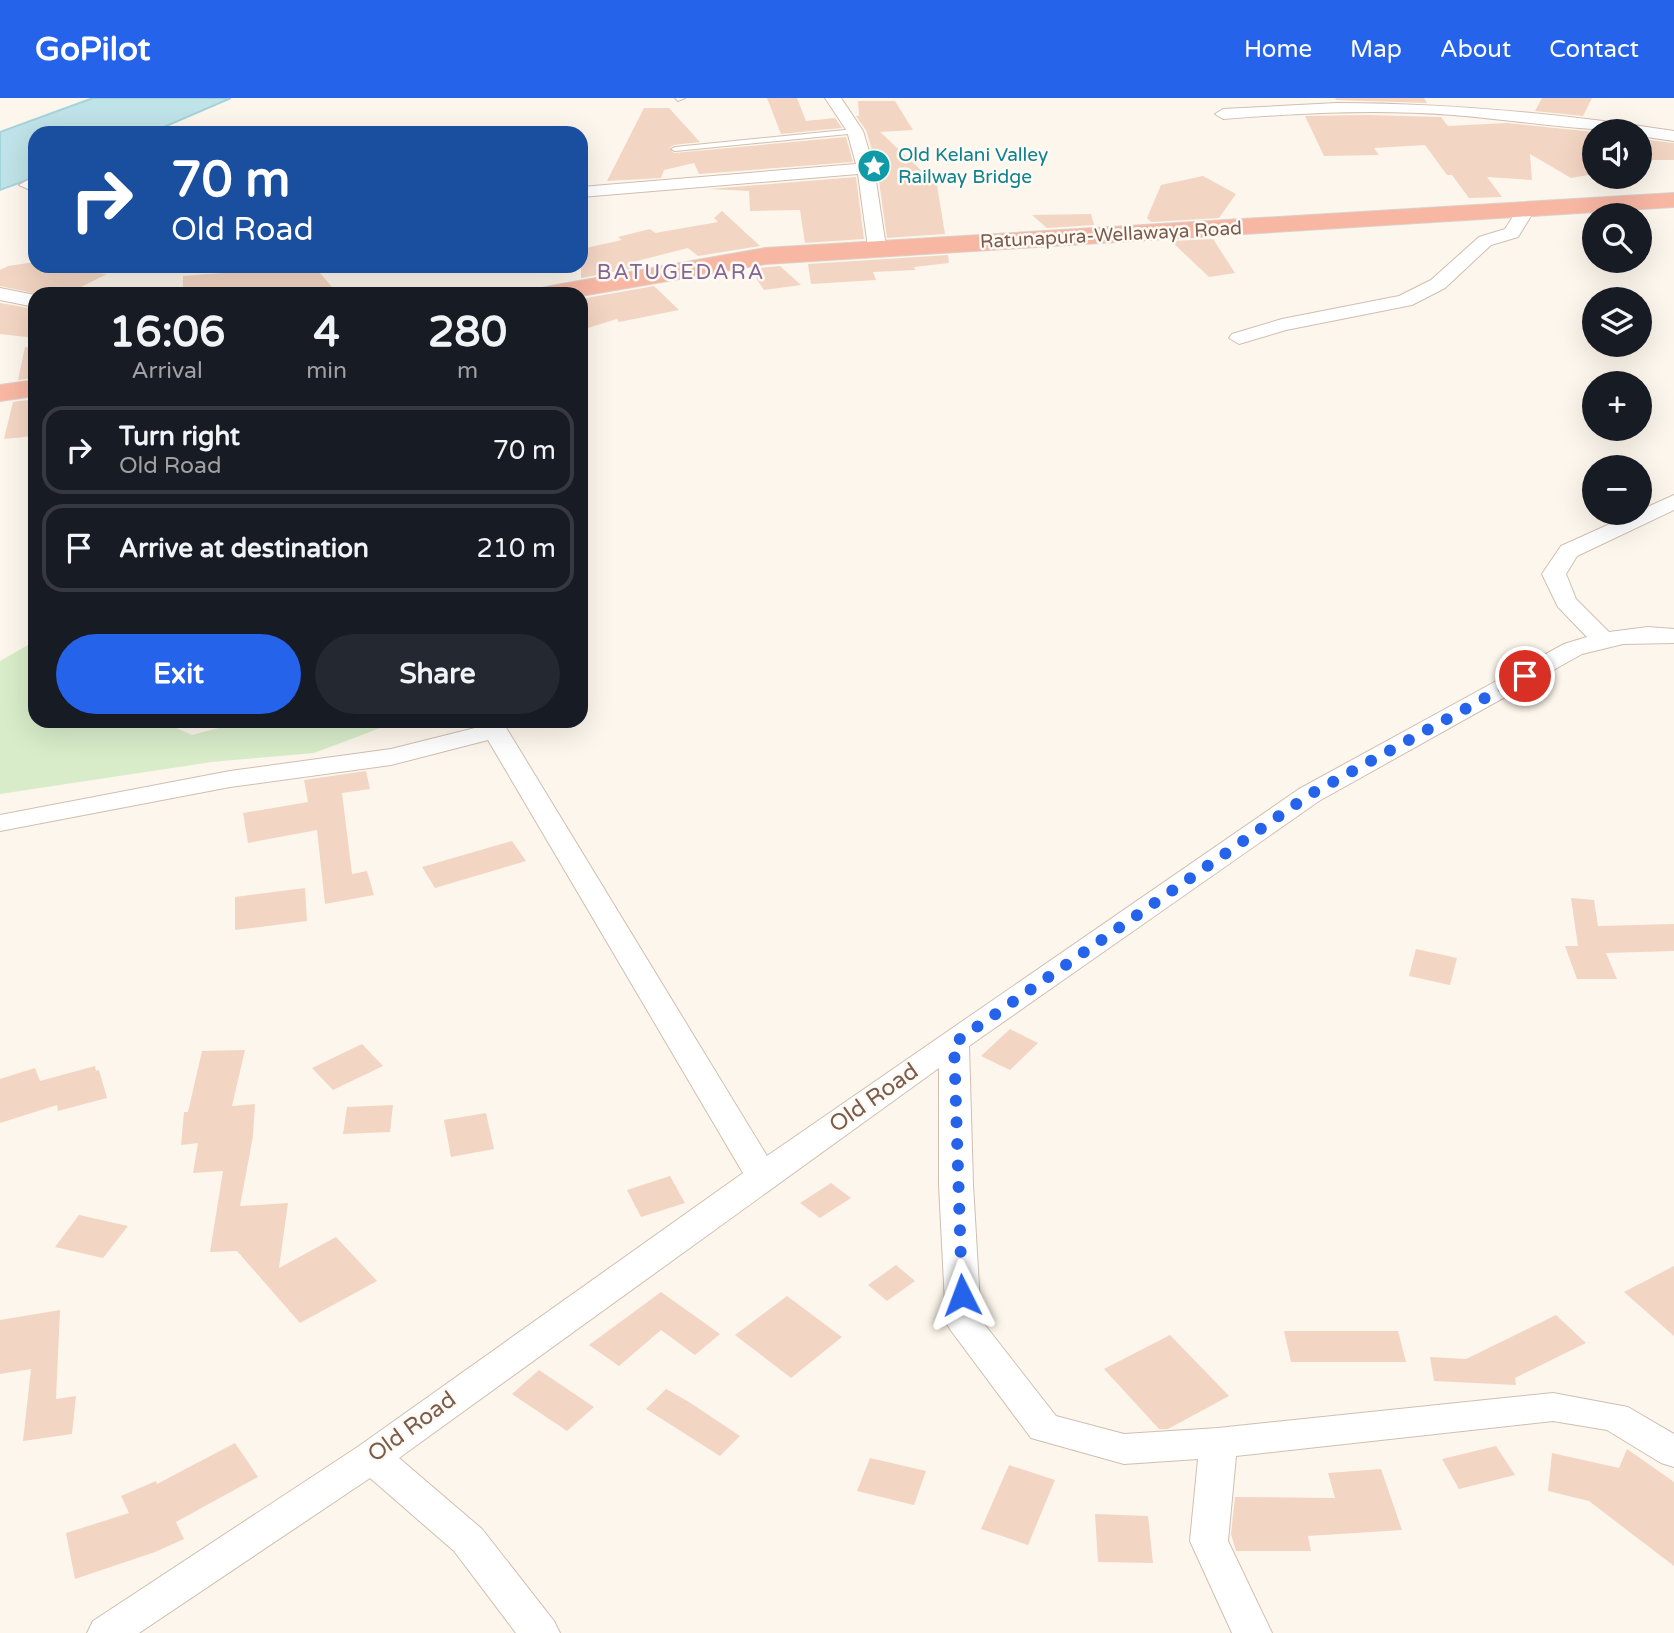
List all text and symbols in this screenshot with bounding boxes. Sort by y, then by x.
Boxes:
text: GoPilot [35,30,150,69]
text: Home [1244,35,1312,64]
text: Map [1350,35,1402,64]
text: About [1440,35,1511,64]
text: Contact [1549,35,1639,64]
map controls [1582,119,1652,525]
button: sound [1582,119,1652,189]
place label: Old Kelani Valley Railway Bridge [898,144,1048,188]
place icon: Old Kelani Valley Railway Bridge [855,147,893,185]
text: 70 m [171,151,290,210]
icon: right [56,154,147,245]
button: search [1582,203,1652,273]
text: Old Road [171,211,314,249]
street label: Ratunapura-Wellawaya Road [979,217,1243,253]
district label: BATUGEDARA [597,260,765,285]
button: layers [1582,287,1652,357]
text: 16:06 [109,307,225,358]
text: 4 [313,307,340,358]
text: 280 [428,307,507,358]
text: Arrival [132,357,203,385]
text: min [306,357,347,385]
text: m [457,357,478,385]
button: + [1582,371,1652,441]
text: Turn right [119,421,240,452]
icon: right [60,431,98,469]
text: 70 m [493,435,556,466]
text: Old Road [119,452,222,480]
button: − [1582,455,1652,525]
icon: arrive [60,529,98,567]
text: Arrive at destination [119,533,369,564]
text: 210 m [476,533,556,564]
button: Exit [56,634,301,714]
button: Share [315,634,560,714]
pin [1495,646,1555,706]
icon: arrive [1506,657,1544,695]
street label: Old Road [824,1057,924,1139]
position arrow [925,1258,999,1332]
street label: Old Road [362,1386,462,1468]

